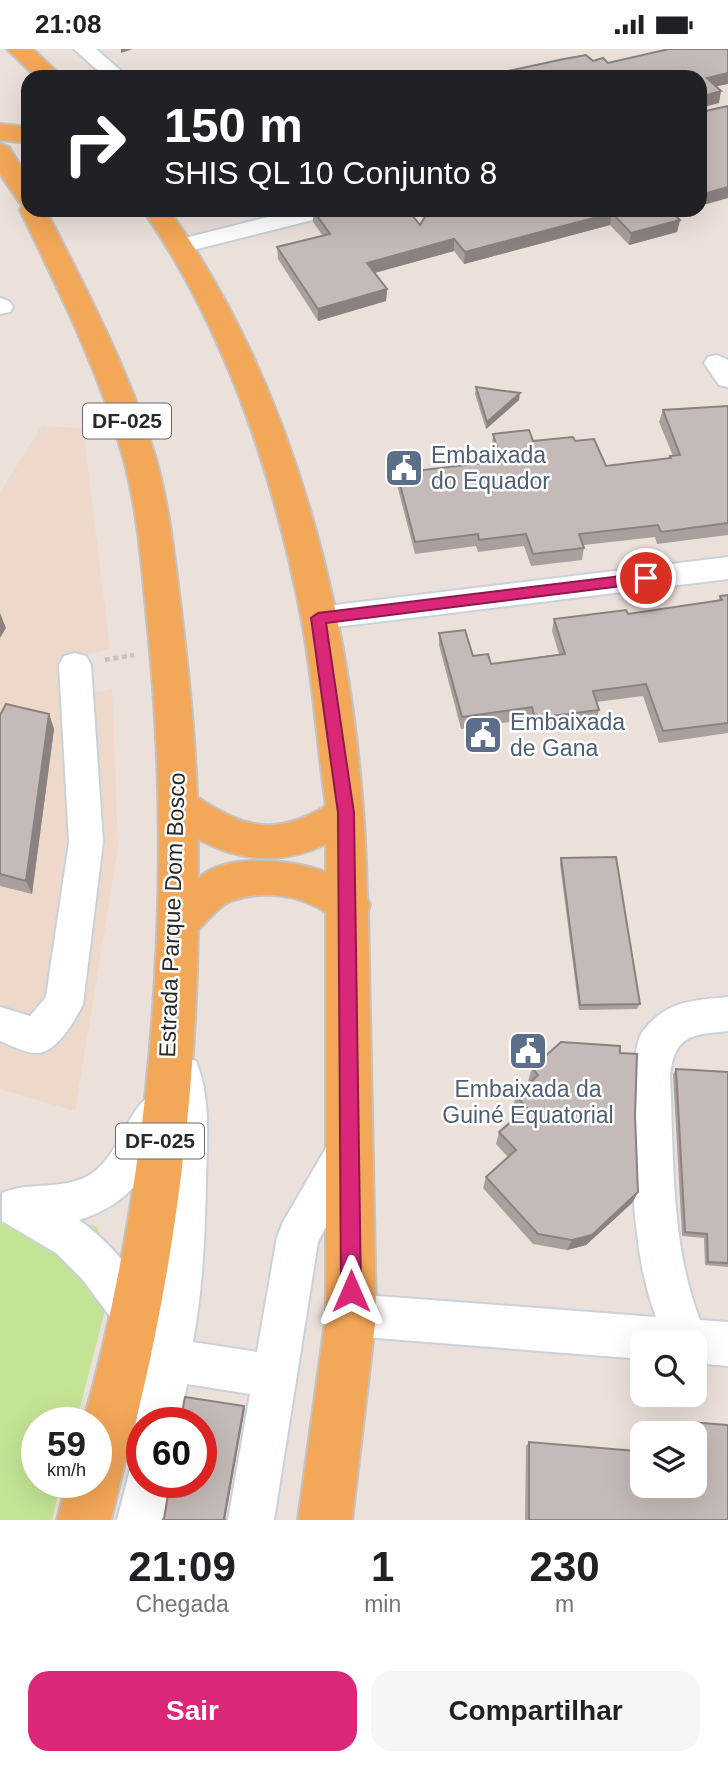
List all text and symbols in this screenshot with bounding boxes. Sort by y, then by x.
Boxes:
text: 21:08 [35,9,102,39]
icon: right [49,98,140,189]
text: 150 m [164,98,303,152]
text: SHIS QL 10 Conjunto 8 [164,155,497,191]
road number: DF-025 [83,403,171,439]
place label: Embaixada do Equador [431,442,550,494]
public building icon: Embaixada do Equador [383,447,425,489]
pin [616,548,676,608]
icon: arrive [627,559,665,597]
place label: Embaixada de Gana [510,709,625,761]
public building icon: Embaixada de Gana [462,714,504,756]
street label: Estrada Parque Dom Bosco [154,772,190,1058]
public building icon: Embaixada da Guiné Equatorial [507,1030,549,1072]
place label: Embaixada da Guiné Equatorial [442,1076,614,1128]
road number: DF-025 [116,1123,204,1159]
position arrow [314,1254,388,1328]
map controls [630,1330,707,1498]
button: search [630,1330,707,1407]
speed limit sign: 60 [126,1407,217,1498]
button: layers [630,1421,707,1498]
text: 59 [47,1424,86,1463]
text: km/h [47,1460,86,1480]
text: 21:09 [128,1543,236,1590]
text: 1 [371,1543,394,1590]
text: 230 [530,1543,600,1590]
text: Chegada [135,1591,229,1617]
text: min [364,1591,401,1617]
text: m [555,1591,574,1617]
button: Sair [28,1671,357,1751]
button: Compartilhar [371,1671,700,1751]

